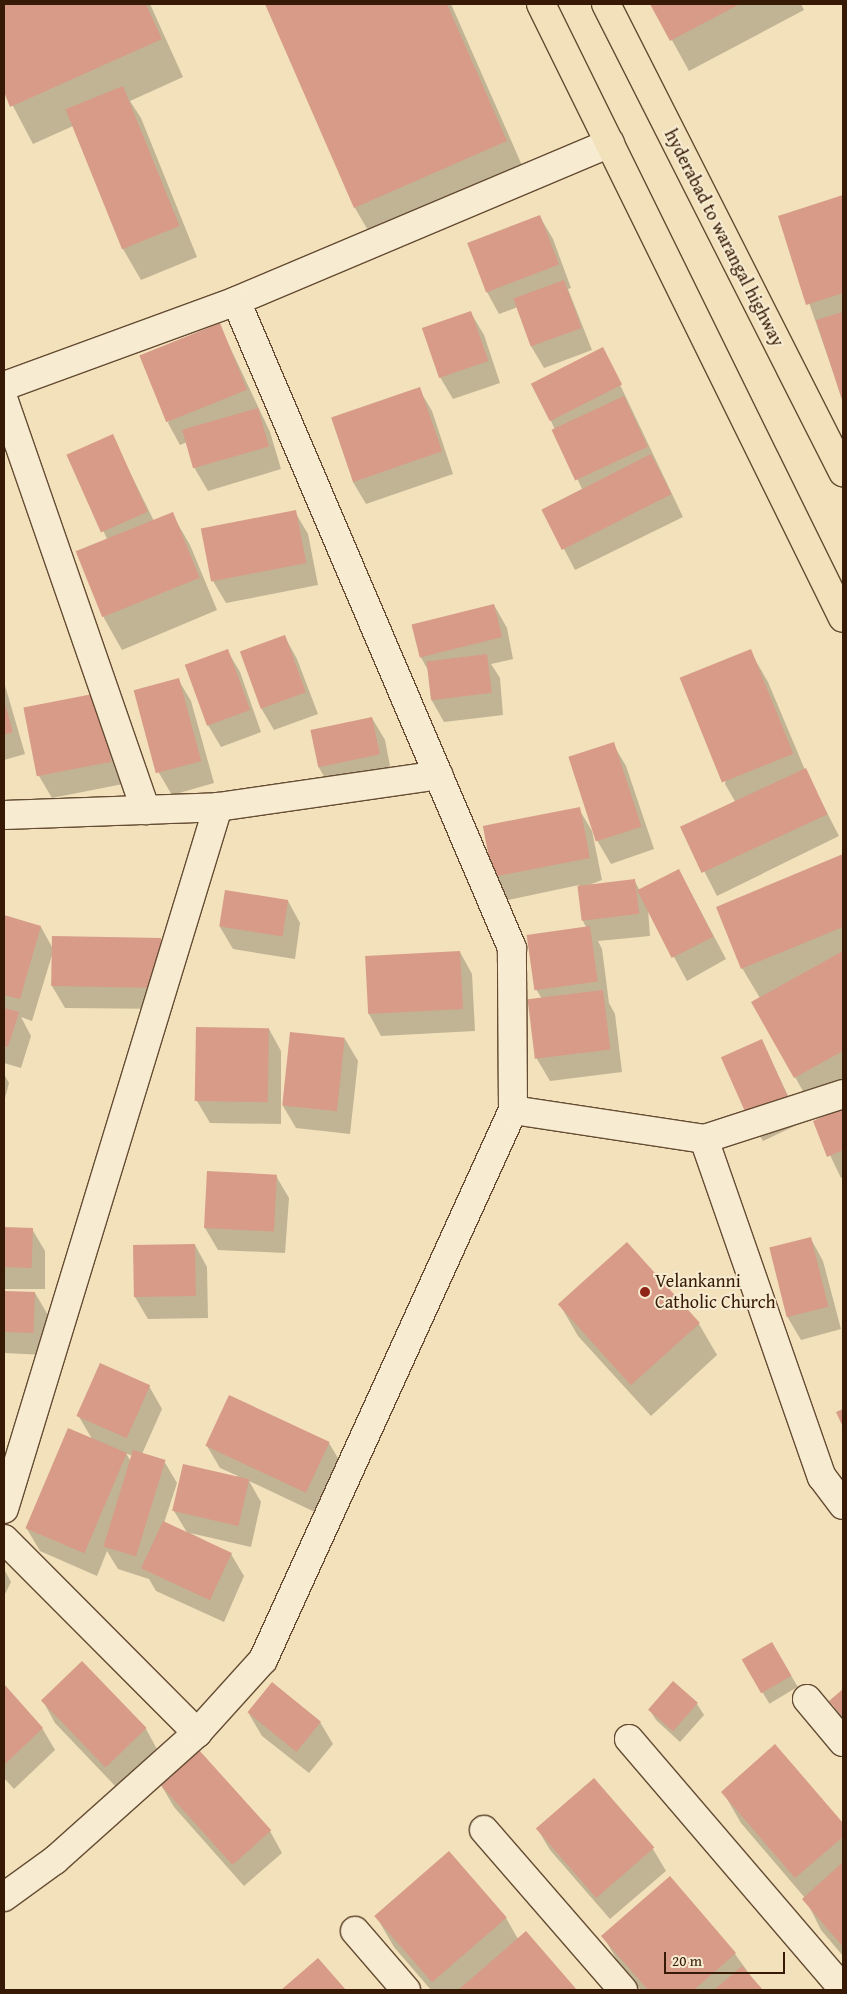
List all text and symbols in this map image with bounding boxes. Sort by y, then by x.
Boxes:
street label: hyderabad to warangal highway [660,126,788,350]
place label: Velankanni Catholic Church [655,1271,776,1314]
marker: Velankanni Catholic Church [639,1286,651,1298]
scale bar [667,1942,788,1974]
text: 20 m [672,1950,702,1971]

